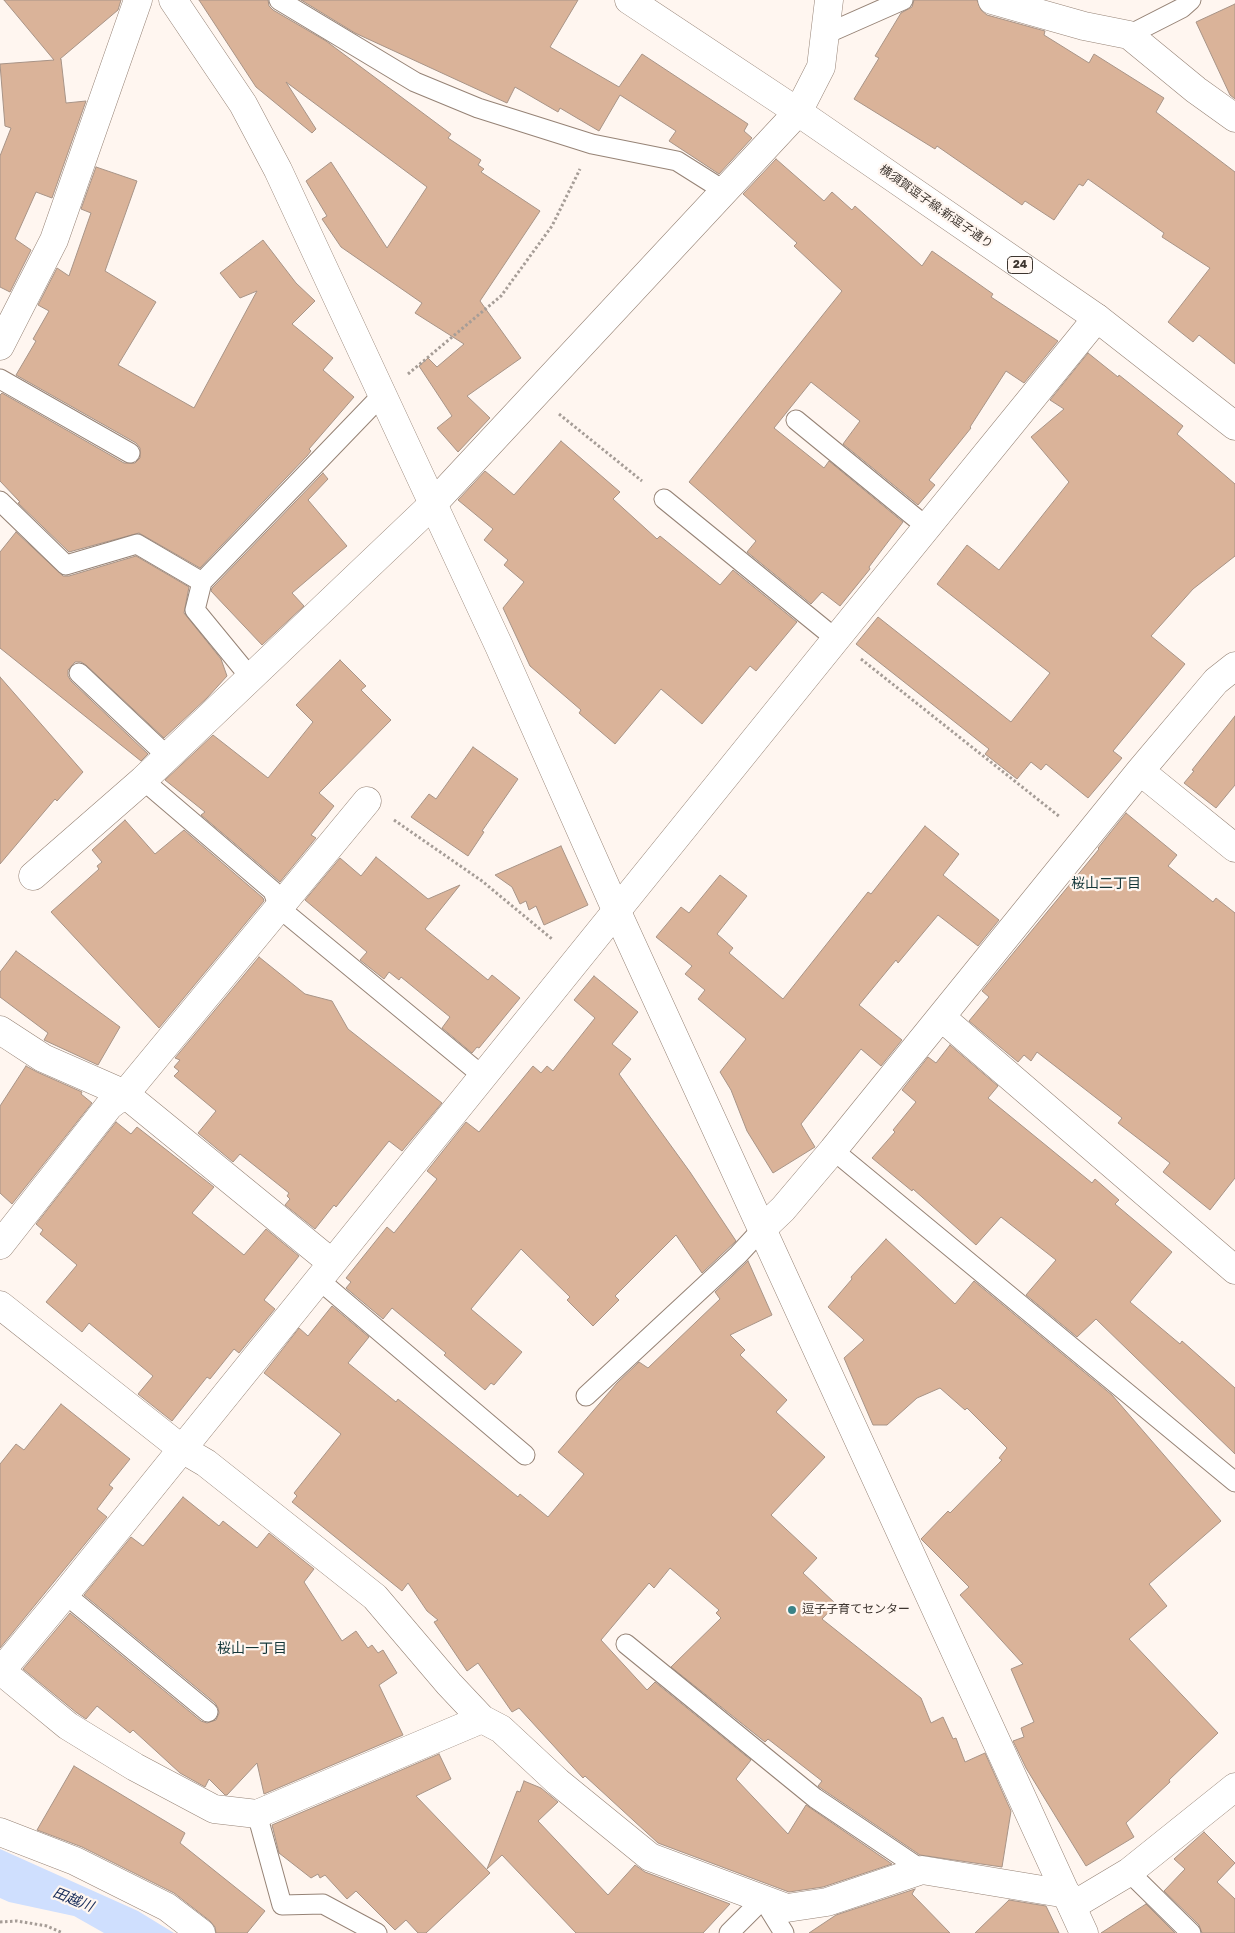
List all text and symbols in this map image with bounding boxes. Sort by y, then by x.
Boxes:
street label: 横須賀逗子線;新逗子通り [876,162,996,252]
road number: 24 [1008,256,1032,274]
district label: 桜山二丁目 [1071,876,1141,892]
place label: 逗子子育てセンター [802,1603,910,1617]
marker: 逗子子育てセンター [786,1604,798,1616]
district label: 桜山一丁目 [217,1641,287,1657]
water label: 田越川 [50,1884,96,1916]

